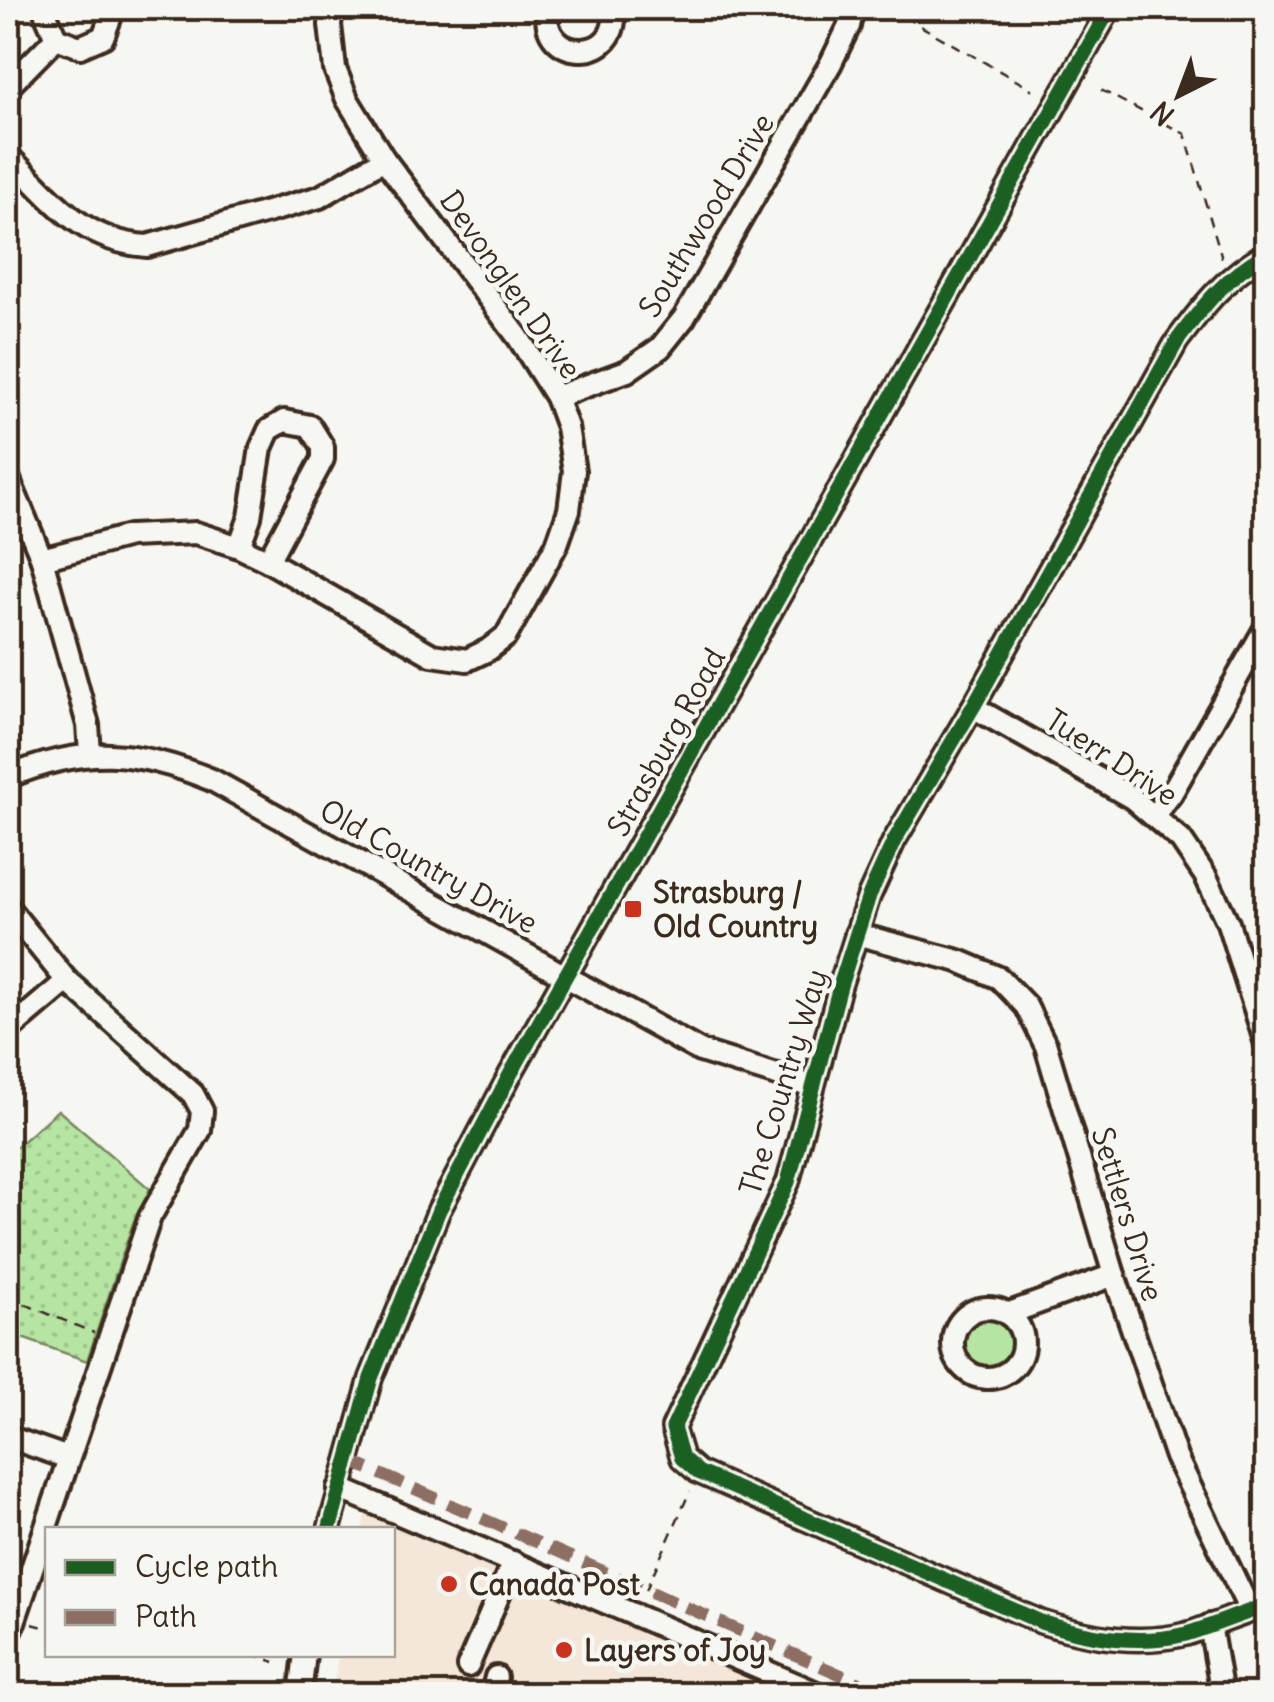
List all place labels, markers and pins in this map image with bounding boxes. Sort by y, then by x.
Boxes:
place label: Strasburg / Old Country [653,873,818,945]
marker: Strasburg / Old Country [622,898,644,920]
place label: Canada Post [469,1565,640,1603]
marker: Canada Post [438,1573,460,1595]
place label: Layers of Joy [584,1631,766,1669]
marker: Layers of Joy [553,1639,575,1661]

